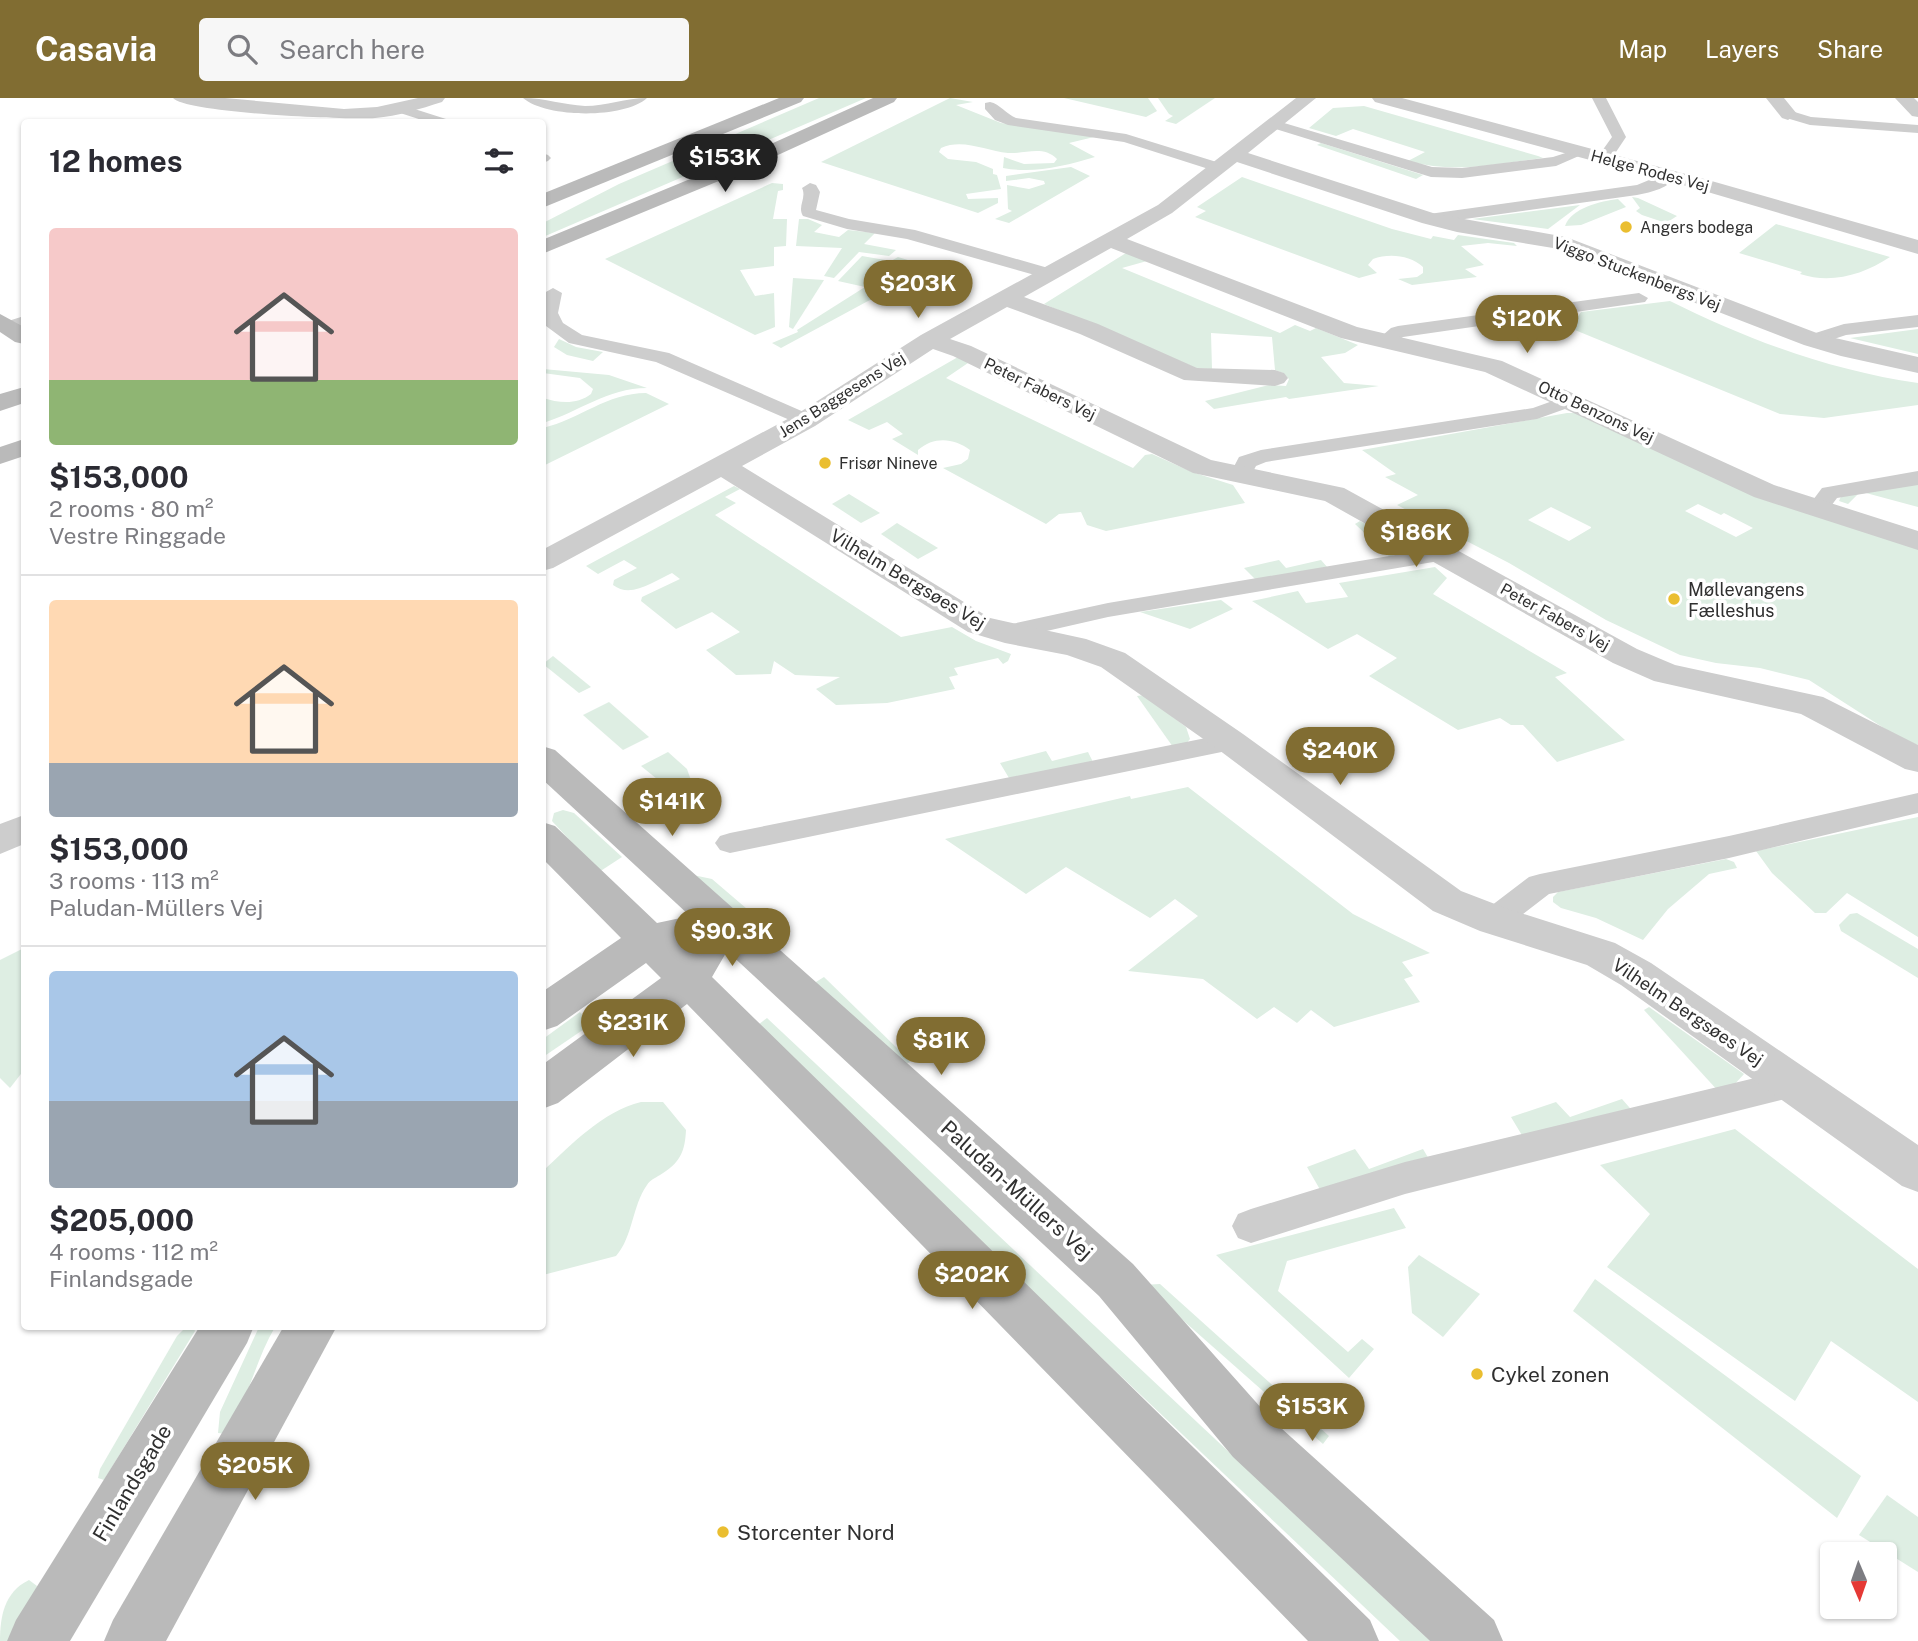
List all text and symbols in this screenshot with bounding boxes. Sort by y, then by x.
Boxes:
search box [199,18,689,81]
text: Casavia [35,30,157,68]
icon: search [223,30,261,68]
text: Search here [279,34,425,65]
text: Map [1618,35,1667,63]
text: Layers [1705,35,1779,63]
text: Share [1817,35,1883,63]
pin: $153K [676,134,774,194]
icon: filters [480,142,518,180]
text: 12 homes [49,143,183,179]
text: $153K [689,143,761,170]
street label: Helge Rodes Vej [1589,146,1711,196]
place label: Angers bodega [1640,218,1753,237]
marker: Angers bodega [1618,219,1634,235]
street label: Viggo Stuckenbergs Vej [1551,233,1723,315]
pin: $203K [869,260,967,320]
text: $203K [880,269,956,296]
icon: home [221,274,347,400]
pin: $120K [1478,296,1576,355]
text: $120K [1491,304,1563,331]
street label: Jens Baggesens Vej [775,348,909,442]
street label: Peter Fabers Vej [981,354,1099,424]
street label: Otto Benzons Vej [1535,377,1657,447]
place label: Frisør Nineve [839,454,938,473]
marker: Frisør Nineve [817,455,833,471]
text: $153,000 [49,459,189,495]
text: 2 rooms · 80 m² [49,495,214,522]
pin: $186K [1367,510,1465,569]
text: $186K [1380,518,1452,545]
text: Vestre Ringgade [49,522,226,549]
street label: Vilhelm Bergsøes Vej [827,524,989,634]
street label: Peter Fabers Vej [1497,579,1613,655]
place label: Møllevangens Fælleshus [1688,579,1804,621]
marker: Møllevangens Fælleshus [1666,591,1682,607]
icon: home [221,646,347,772]
pin: $240K [1291,728,1389,787]
text: $240K [1302,736,1378,763]
pin: $141K [623,778,721,838]
text: $141K [639,787,705,814]
text: $153,000 [49,831,189,867]
text: 3 rooms · 113 m² [49,867,219,894]
text: Paludan-Müllers Vej [49,894,263,921]
pin: $90.3K [675,908,789,968]
text: $90.3K [690,917,774,944]
street label: Vilhelm Bergsøes Vej [1609,954,1767,1070]
pin: $231K [584,1000,682,1059]
text: $231K [597,1008,669,1035]
icon: home [221,1017,347,1143]
pin: $81K [900,1018,982,1077]
text: $81K [912,1026,970,1053]
street label: Paludan-Müllers Vej [936,1115,1098,1265]
text: $205,000 [49,1202,194,1238]
text: 4 rooms · 112 m² [49,1238,218,1265]
pin: $202K [923,1252,1021,1311]
text: $202K [934,1260,1010,1287]
text: Finlandsgade [49,1265,193,1292]
place label: Cykel zonen [1491,1362,1609,1387]
marker: Cykel zonen [1469,1366,1485,1382]
pin: $153K [1263,1384,1361,1443]
text: $153K [1276,1392,1348,1419]
street label: Finlandsgade [87,1420,177,1546]
pin: $205K [206,1442,304,1502]
text: $205K [216,1451,294,1478]
place label: Storcenter Nord [737,1520,895,1545]
marker: Storcenter Nord [715,1524,731,1540]
north arrow [1820,1542,1897,1619]
map controls [1820,1542,1897,1619]

